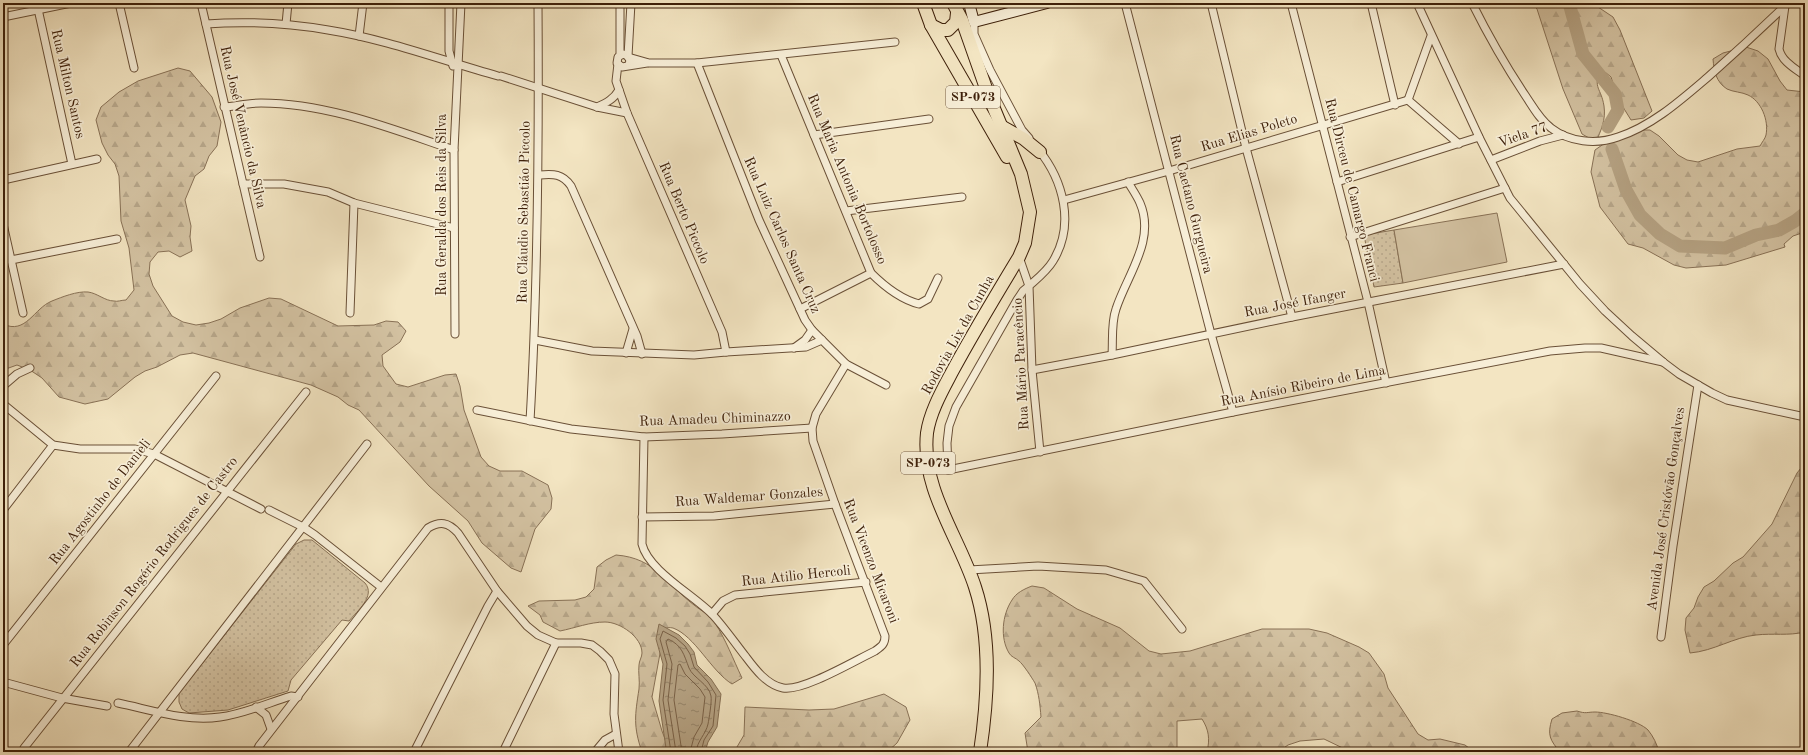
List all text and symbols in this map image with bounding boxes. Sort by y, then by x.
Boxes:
street label: Rua Milton Santos [49,28,87,140]
street label: Rua José Venâncio da Silva [217,44,269,210]
road number: SP-073 [946,86,1000,108]
street label: Rua Maria Antonia Bortolosso [805,92,889,266]
street label: Rua Dirceu de Camargo Franci [1322,97,1382,283]
street label: Rua Elias Poleto [1199,112,1299,154]
street label: Rua Geralda dos Reis da Silva [435,114,449,296]
street label: Rua Cláudio Sebastiáo Piccolo [515,120,533,303]
street label: Viela 77 [1496,120,1550,150]
street label: Rua Caetano Gurgueira [1167,133,1215,275]
street label: Rua Luiz Carlos Santa Cruz [741,155,823,315]
street label: Rua Berto Piccolo [656,160,712,266]
street label: Rodovia Lix da Cunha [919,273,997,397]
street label: Rua José Ifanger [1243,286,1347,320]
street label: Rua Mário Paracêncio [1011,297,1031,431]
street label: Rua Anísio Ribeiro de Lima [1219,363,1387,409]
street label: Avenida José Cristóvão Gonçalves [1645,406,1687,612]
street label: Rua Amadeu Chiminazzo [639,409,791,429]
street label: Rua Agostinho de Danieli [47,436,153,567]
road number: SP-073 [901,452,955,474]
street label: Rua Robinson Rogério Rodrigues de Castro [68,454,240,670]
street label: Rua Waldemar Gonzales [675,485,823,509]
street label: Rua Vicenzo Micaroni [841,497,901,625]
street label: Rua Atilio Hercoli [741,563,852,589]

